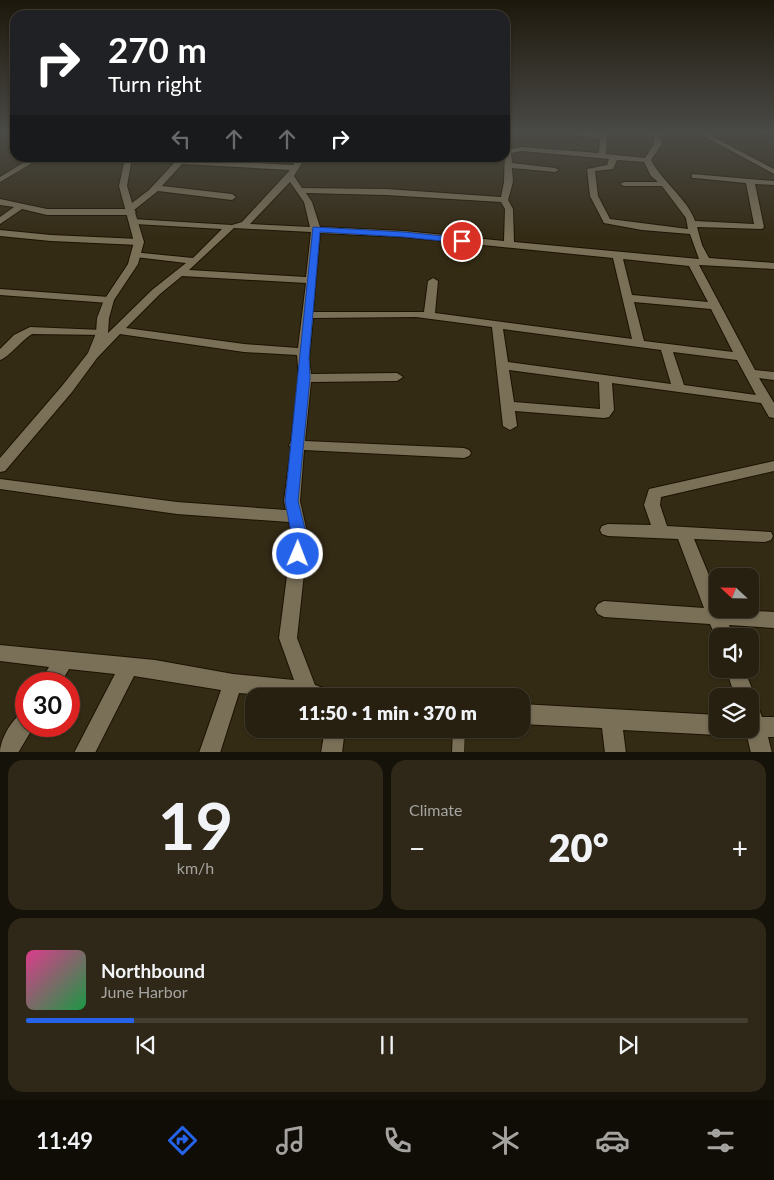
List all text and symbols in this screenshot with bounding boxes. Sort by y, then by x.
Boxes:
text: 270 m [108,28,207,70]
icon: right [25,30,90,95]
text: Turn right [108,70,202,97]
icon: left [167,125,195,153]
icon: ahead [220,125,248,153]
icon: ahead [273,125,301,153]
icon: right [326,125,354,153]
pin [441,220,483,262]
icon: arrive [448,227,476,255]
position arrow [271,527,323,579]
north arrow [709,568,759,618]
map controls [709,568,759,738]
button: sound [709,628,759,678]
speed limit sign: 30 [15,672,80,737]
button: layers [709,688,759,738]
text: 11:50 · 1 min · 370 m [298,701,477,724]
text: 19 [158,786,233,864]
text: Climate [409,800,462,819]
text: 20° [549,824,608,870]
text: − [409,831,425,865]
text: + [732,831,748,865]
text: km/h [177,858,214,877]
text: Northbound [101,959,205,982]
text: June Harbor [101,982,188,1001]
icon: previous [132,1031,160,1059]
icon: pause [373,1031,401,1059]
icon: next [614,1031,642,1059]
icon: directions [165,1123,200,1158]
icon: music [273,1123,308,1158]
icon: phone [380,1123,415,1158]
icon: climate [488,1123,523,1158]
icon: car [595,1123,630,1158]
icon: filters [703,1123,738,1158]
text: 11:49 [36,1127,93,1154]

